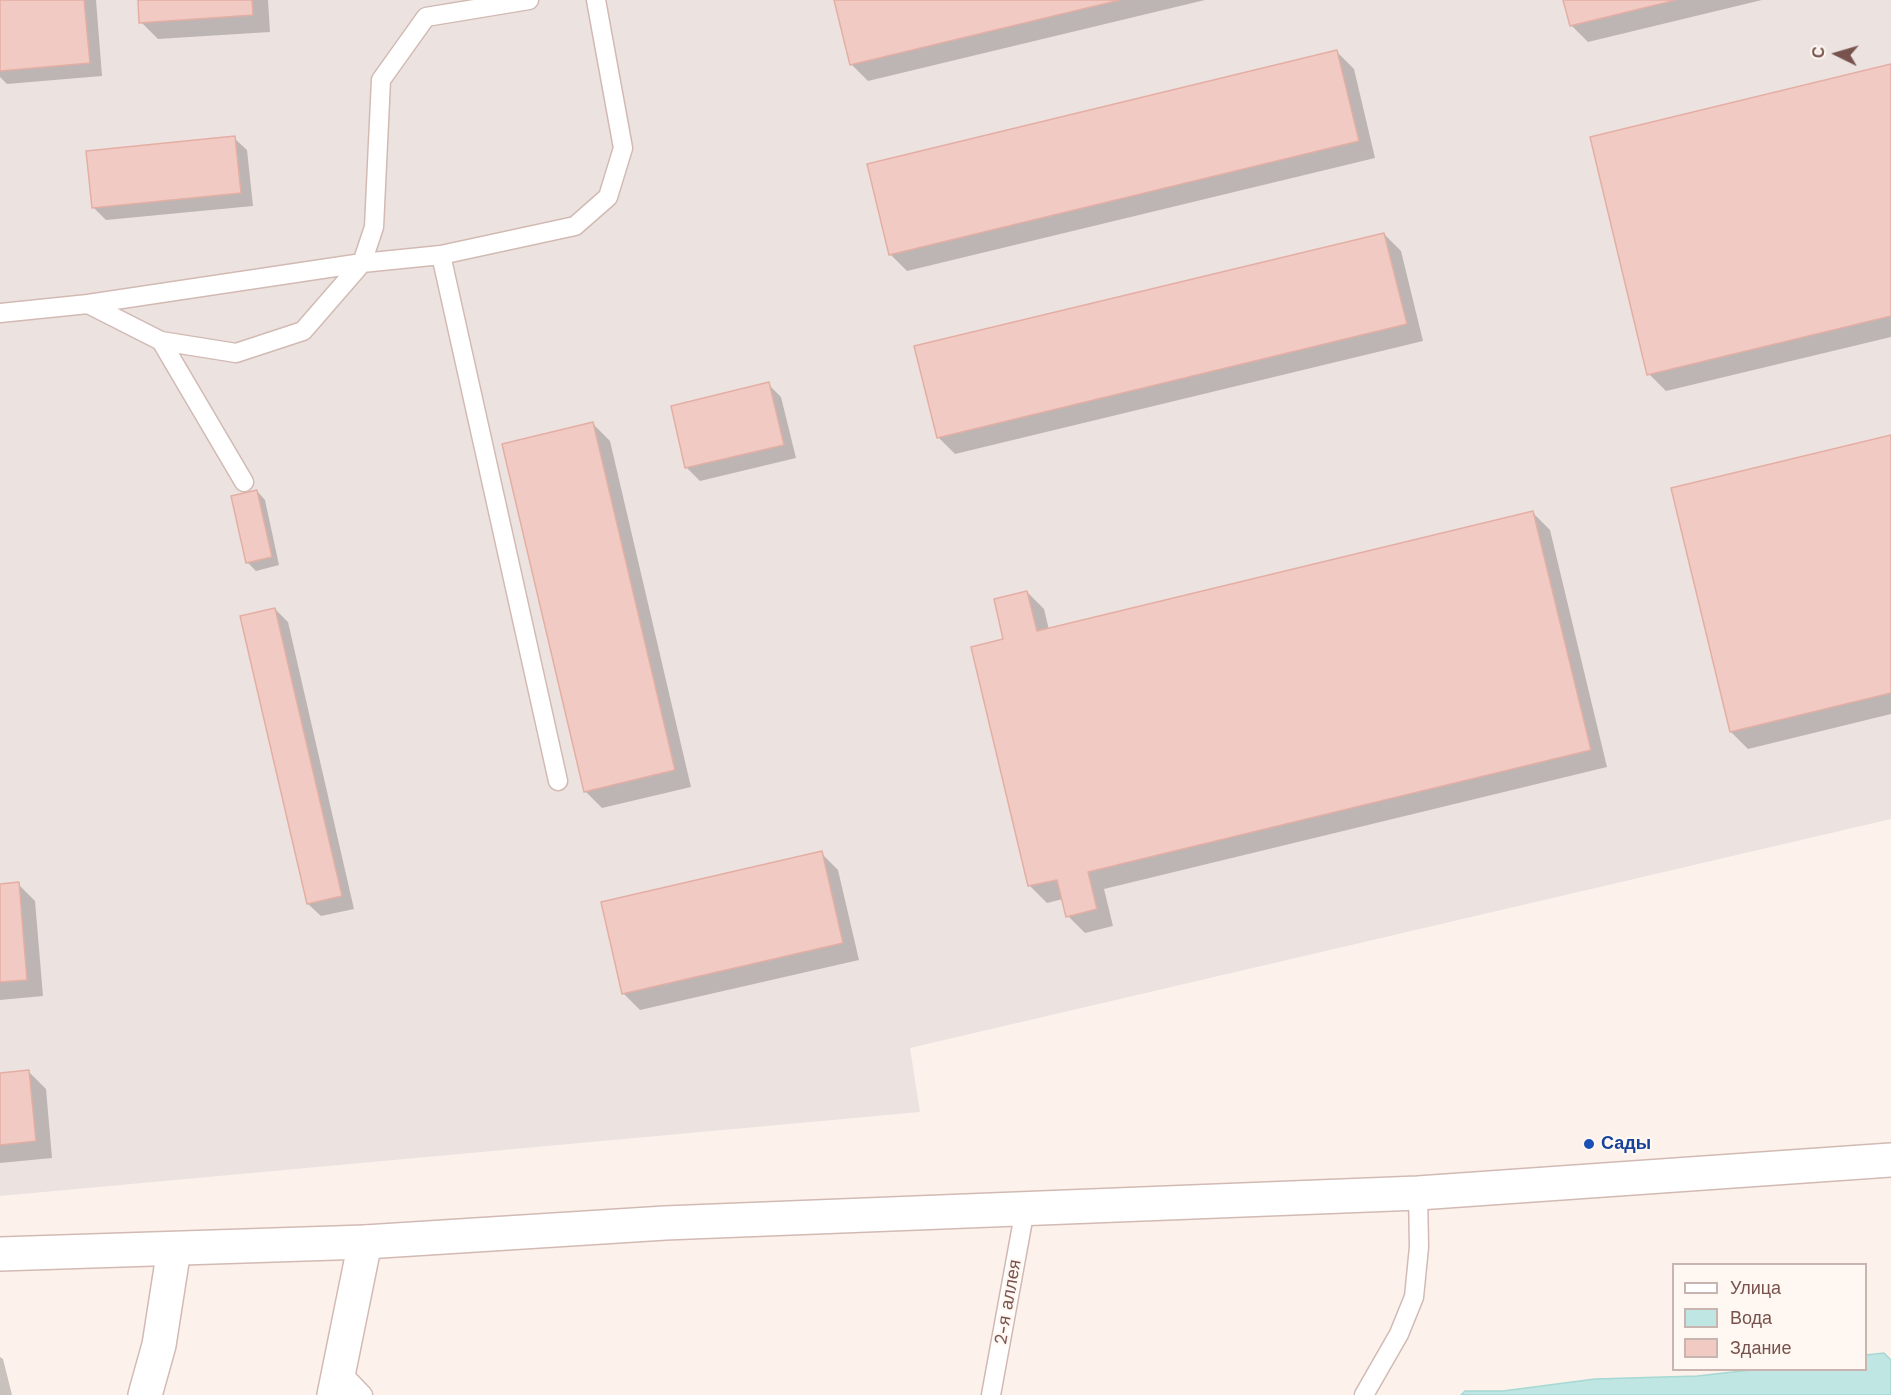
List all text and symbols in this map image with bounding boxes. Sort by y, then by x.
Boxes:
north arrow [1807,24,1867,84]
text: С [1809,46,1829,59]
place label: Сады [1601,1133,1651,1155]
marker: Сады [1582,1137,1596,1151]
street label: 2-я аллея [990,1258,1026,1346]
legend [1672,1263,1867,1371]
text: Улица [1730,1277,1781,1298]
text: Вода [1730,1307,1772,1328]
text: Здание [1730,1337,1791,1358]

